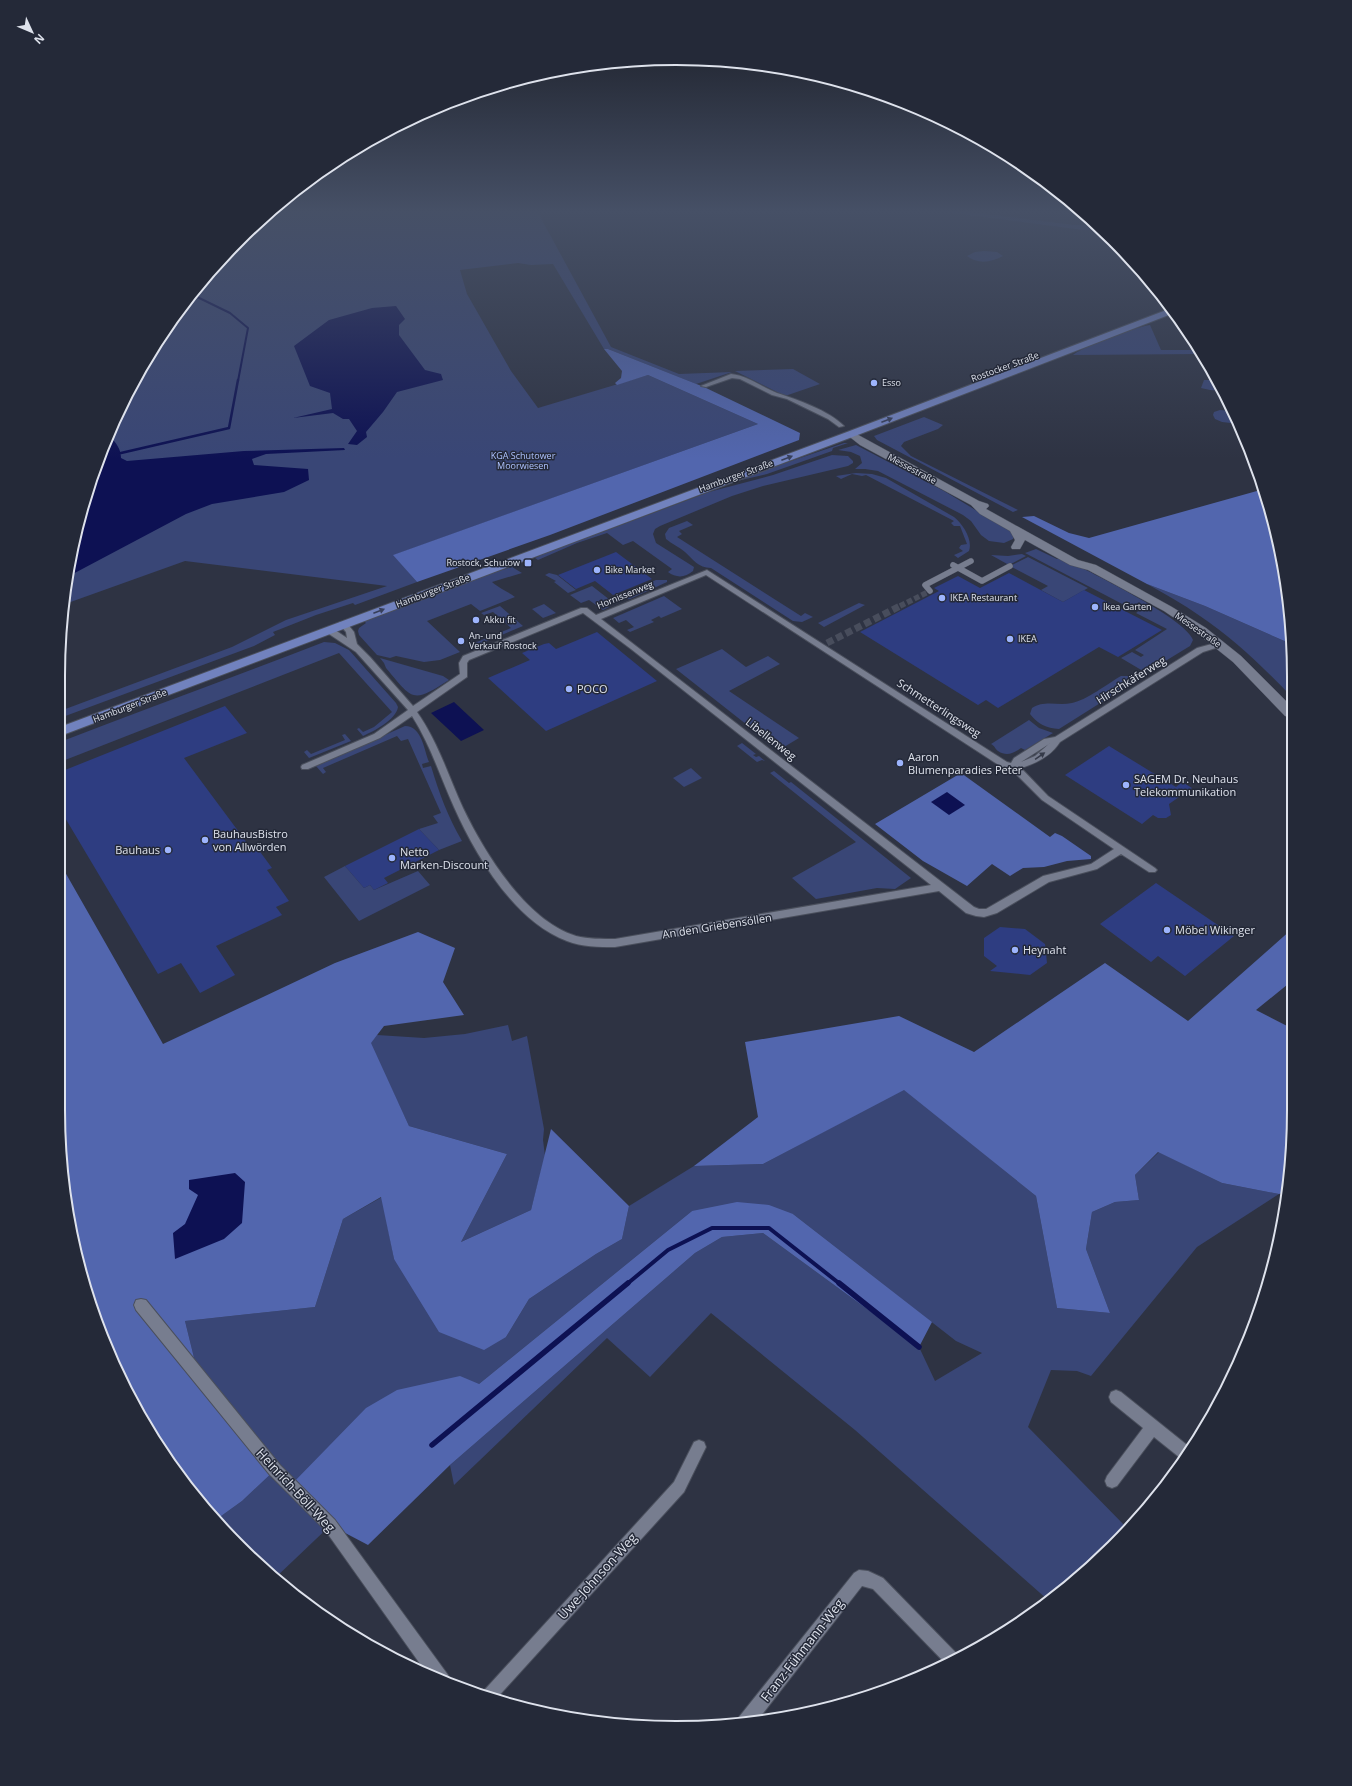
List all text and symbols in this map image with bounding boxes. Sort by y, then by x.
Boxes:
north arrow [12,12,52,52]
text: N [31,31,48,48]
street label: Rostocker Straße [969,348,1041,385]
place label: Esso [882,376,901,389]
marker: Esso [869,378,879,388]
one-way arrow [881,416,893,422]
park label: KGA Schutower Moorwiesen [491,449,556,472]
street label: Messestraße [886,450,939,487]
one-way arrow [781,454,793,460]
street label: Hamburger Straße [697,456,775,495]
place label: Rostock, Schutow [447,556,520,569]
marker: Rostock, Schutow [523,558,533,568]
place label: Bike Market [605,563,655,576]
marker: Bike Market [592,565,602,575]
street label: Hamburger Straße [394,570,472,611]
street label: Hornissenweg [595,577,655,612]
place label: IKEA Restaurant [950,591,1017,604]
marker: IKEA Restaurant [937,593,947,603]
place label: Ikea Garten [1103,600,1152,613]
marker: Ikea Garten [1090,602,1100,612]
one-way arrow [374,607,386,613]
street label: Messestraße [1173,609,1224,650]
place label: Akku fit [484,613,516,626]
marker: Akku fit [471,615,481,625]
place label: An- und Verkauf Rostock [469,629,537,652]
place label: IKEA [1018,632,1037,645]
marker: IKEA [1005,634,1015,644]
marker: An- und Verkauf Rostock [456,636,466,646]
street label: Hirschkäferweg [1093,652,1168,707]
street label: Schmetterlingsweg [894,675,984,740]
place label: POCO [577,681,608,696]
marker: POCO [564,684,574,694]
street label: Hamburger Straße [91,685,169,726]
street label: Libellenweg [743,714,800,763]
place label: Aaron Blumenparadies Peter [908,749,1023,777]
one-way arrow [1034,752,1045,760]
marker: Aaron Blumenparadies Peter [895,758,905,768]
place label: SAGEM Dr. Neuhaus Telekommunikation [1134,771,1238,799]
marker: SAGEM Dr. Neuhaus Telekommunikation [1121,780,1131,790]
place label: BauhausBistro von Allwörden [213,826,288,854]
marker: BauhausBistro von Allwörden [200,835,210,845]
place label: Bauhaus [115,842,160,857]
place label: Netto Marken-Discount [400,844,488,872]
marker: Bauhaus [163,845,173,855]
marker: Netto Marken-Discount [387,853,397,863]
street label: An den Griebensöllen [661,909,773,942]
place label: Möbel Wikinger [1175,922,1255,937]
marker: Möbel Wikinger [1162,925,1172,935]
place label: Heynaht [1023,942,1066,957]
marker: Heynaht [1010,945,1020,955]
street label: Heinrich-Böll-Weg [252,1444,340,1536]
street label: Uwe-Johnson-Weg [553,1529,641,1623]
street label: Franz-Fühmann-Weg [756,1595,848,1705]

